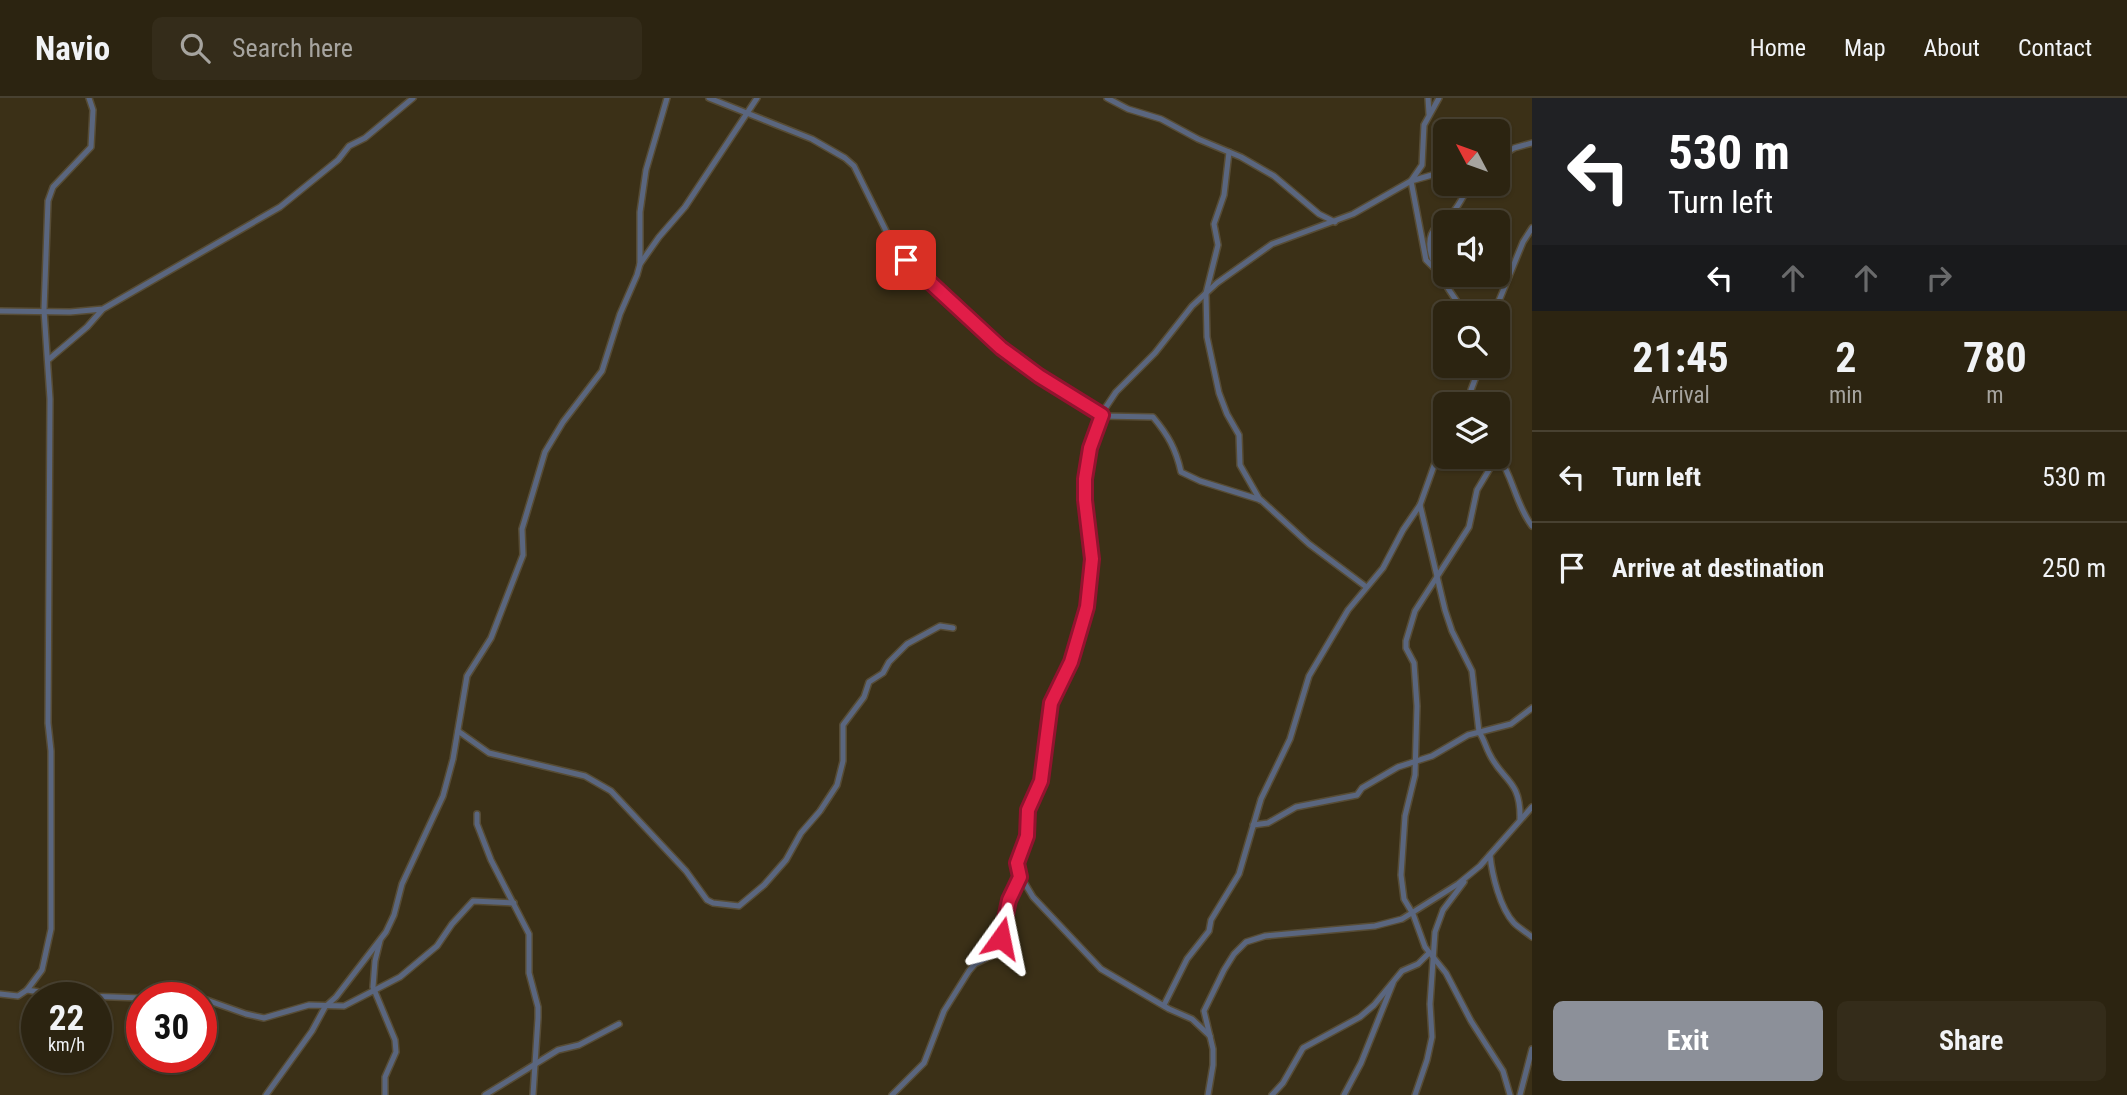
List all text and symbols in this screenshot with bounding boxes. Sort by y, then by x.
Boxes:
search box [152,17,642,80]
text: Navio [35,29,110,68]
icon: search [176,29,214,67]
text: Search here [232,33,353,63]
text: Home [1750,34,1806,62]
text: Map [1844,34,1886,62]
text: About [1924,34,1980,62]
text: Contact [2018,34,2092,62]
north arrow [1433,119,1510,196]
map controls [1433,119,1510,469]
text: 530 m [1668,124,1790,181]
icon: left [1553,126,1644,217]
text: Turn left [1668,183,1773,221]
button: sound [1433,210,1510,287]
pin [876,230,936,290]
icon: arrive [887,241,925,279]
icon: left [1701,259,1739,297]
icon: ahead [1774,259,1812,297]
icon: ahead [1847,259,1885,297]
icon: right [1920,259,1958,297]
button: search [1433,301,1510,378]
text: 21:45 [1632,333,1729,382]
text: 2 [1835,333,1856,382]
text: 780 [1963,333,2027,382]
text: Arrival [1651,382,1710,409]
text: min [1829,382,1863,409]
text: m [1986,382,2003,409]
button: layers [1433,392,1510,469]
icon: left [1553,458,1591,496]
text: Turn left [1612,462,1701,492]
text: 530 m [2042,462,2106,492]
icon: arrive [1553,549,1591,587]
text: Arrive at destination [1612,553,1824,583]
text: 250 m [2042,553,2106,583]
position arrow [964,901,1038,975]
speed limit sign: 30 [126,982,217,1073]
text: 22 [49,998,84,1039]
button: Exit [1553,1001,1823,1081]
button: Share [1837,1001,2106,1081]
text: km/h [48,1034,85,1055]

